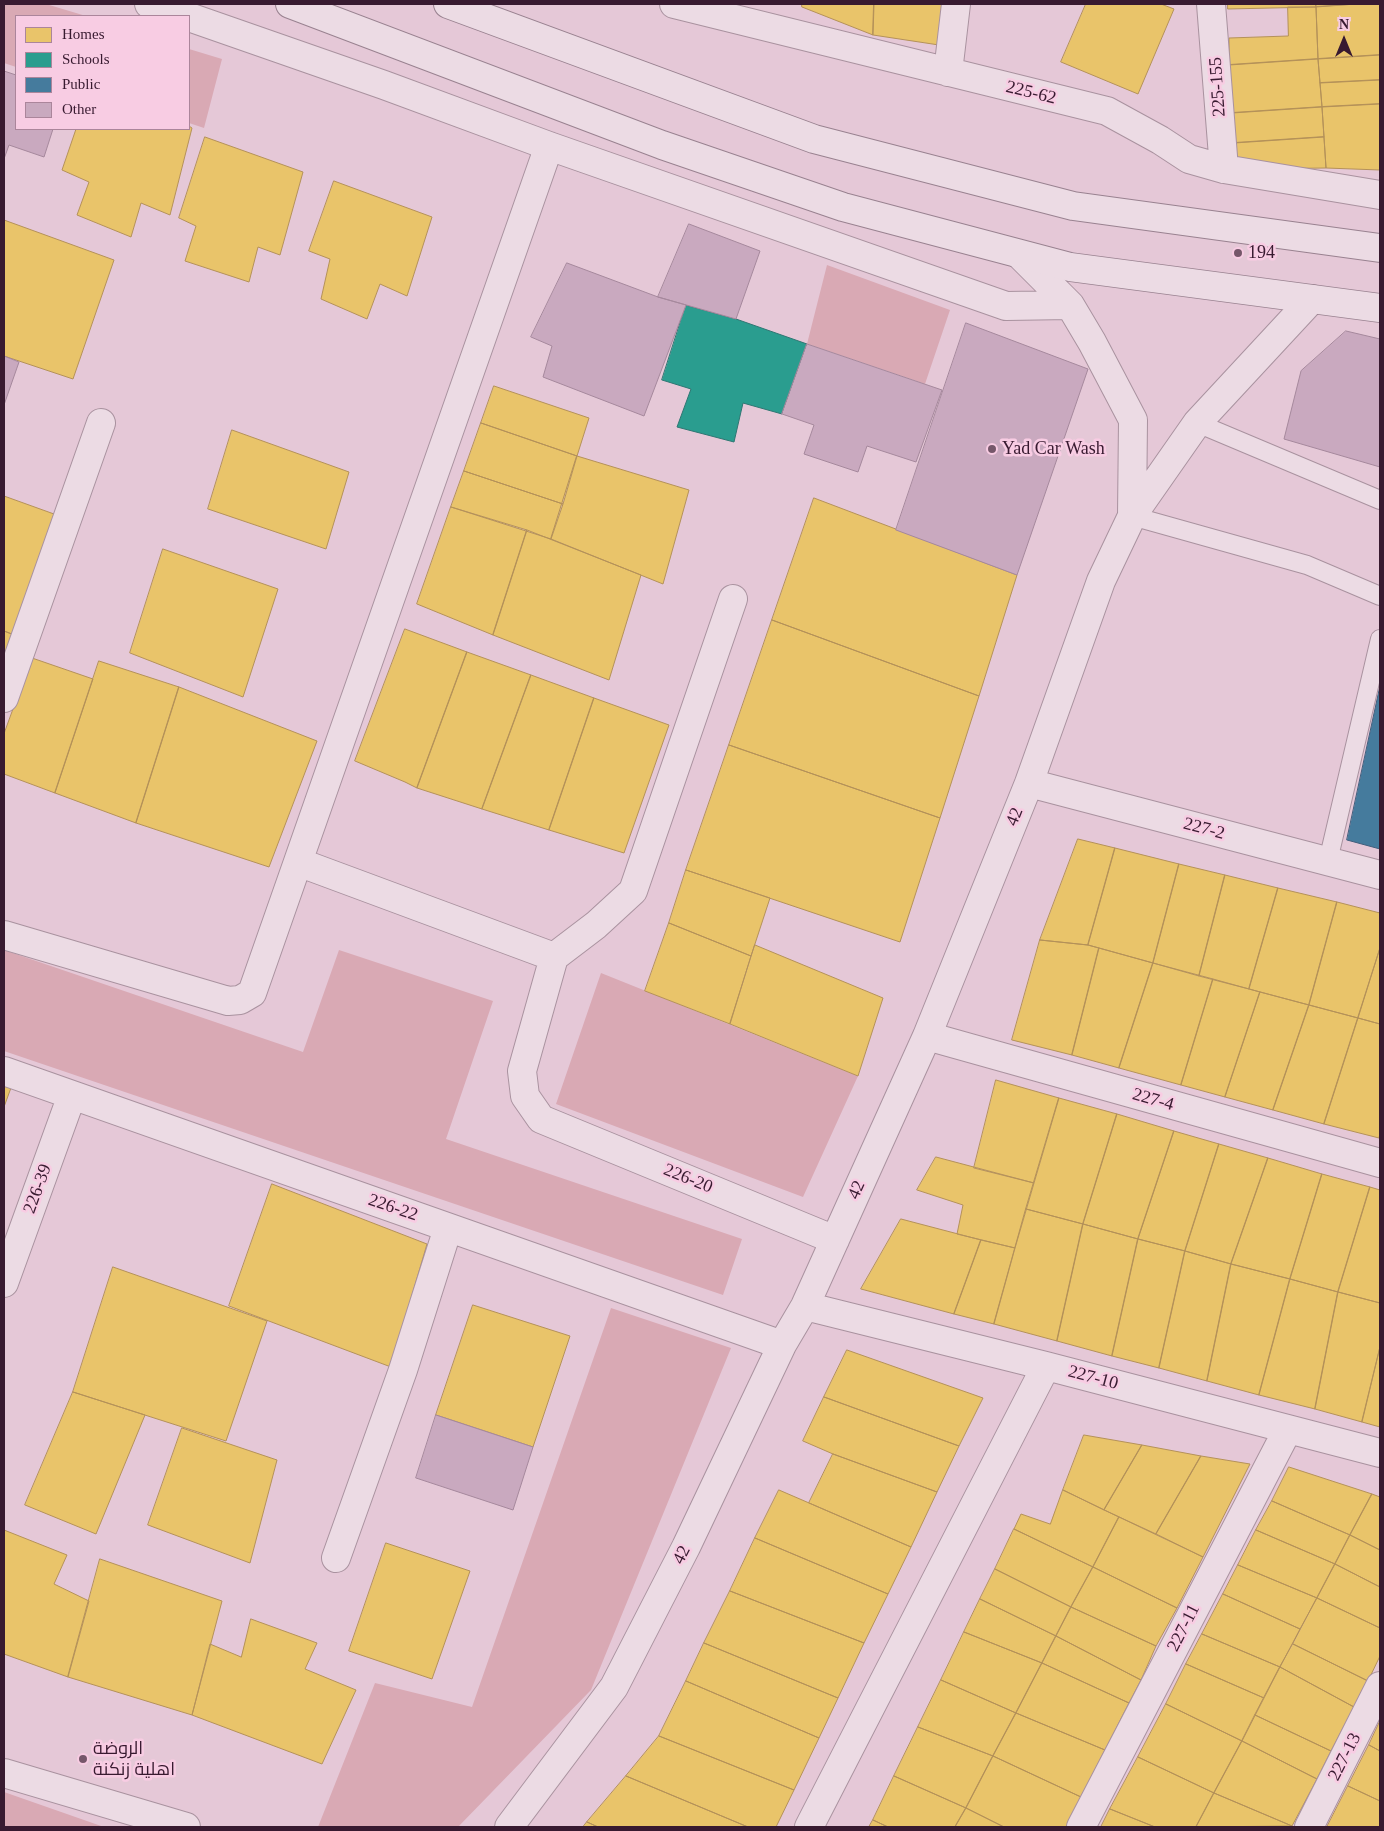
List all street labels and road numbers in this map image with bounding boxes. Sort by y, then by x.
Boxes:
street label: 225-155 [1205,56,1231,118]
street label: 225-62 [1004,76,1058,110]
street label: 42 [1002,805,1028,829]
street label: 227-2 [1181,813,1227,845]
street label: 227-4 [1130,1084,1176,1116]
street label: 226-20 [660,1159,716,1199]
street label: 226-39 [19,1161,57,1217]
street label: 42 [843,1177,871,1203]
street label: 226-22 [365,1189,421,1227]
street label: 227-10 [1066,1361,1120,1395]
street label: 42 [668,1542,696,1568]
street label: 227-11 [1163,1601,1205,1655]
street label: 227-13 [1324,1729,1366,1785]

